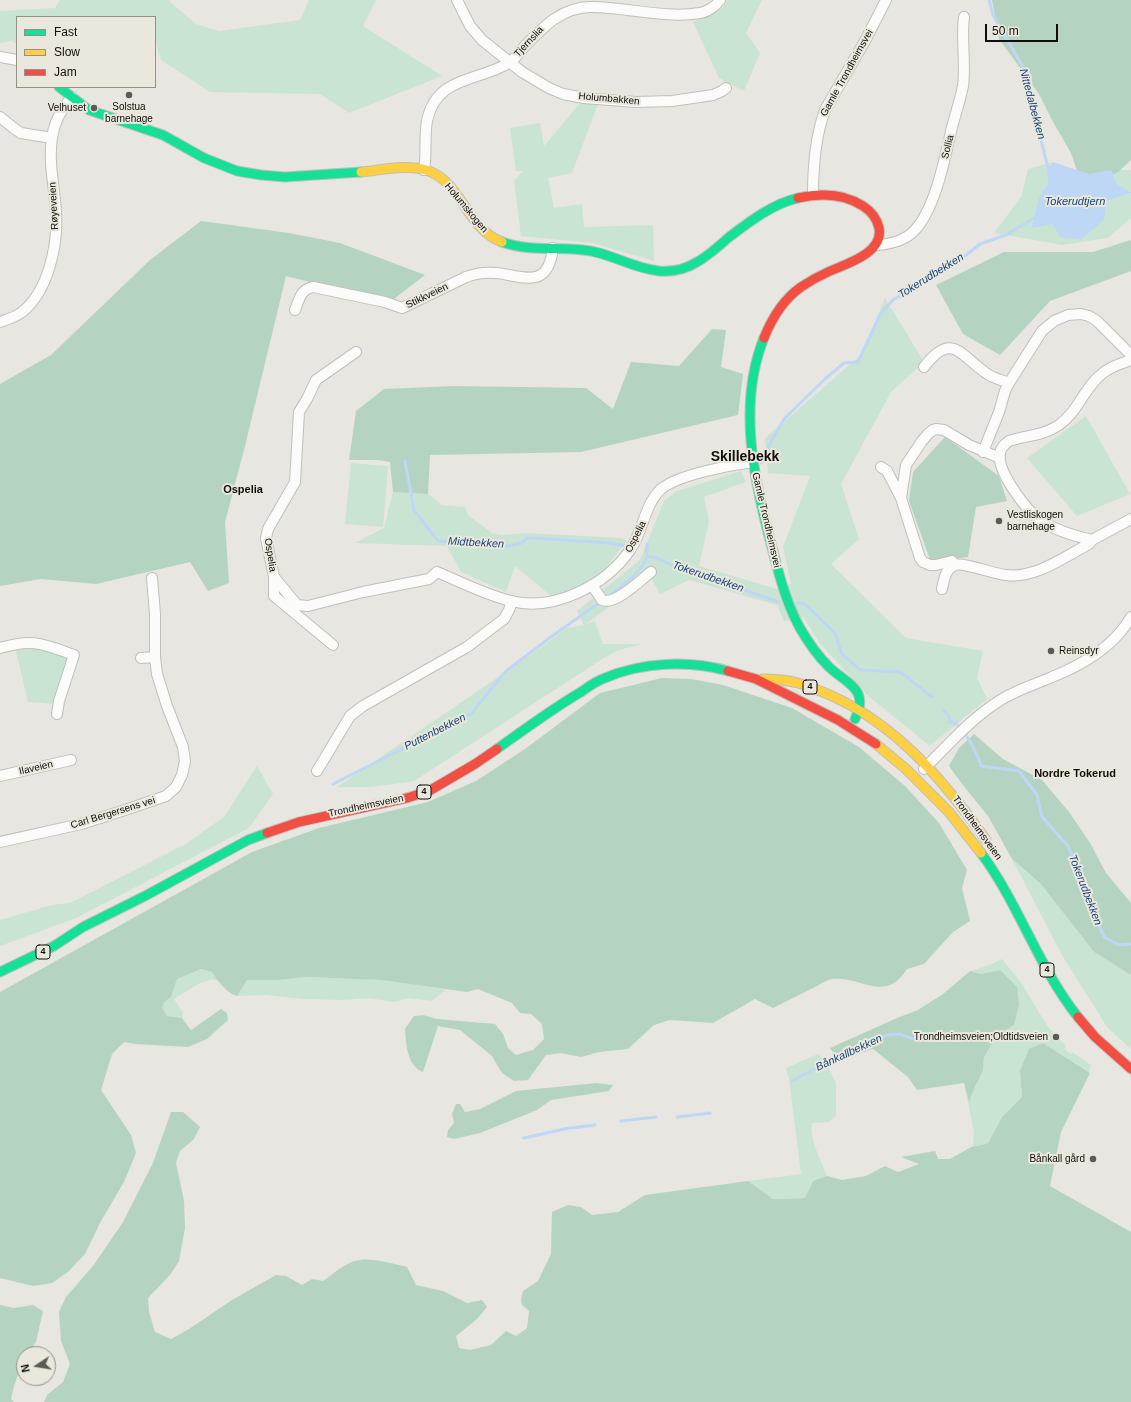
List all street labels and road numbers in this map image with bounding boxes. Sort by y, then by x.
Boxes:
street label: Tjernslia [512,24,546,60]
street label: Gamle Trondheimsvei [818,27,876,119]
street label: Holumbakken [578,90,640,108]
street label: Sollia [939,134,957,160]
street label: Holumskogen [442,181,490,235]
street label: Røyeveien [47,182,61,230]
street label: Stikkveien [404,281,450,311]
street label: Gamle Trondheimsvei [749,471,783,569]
street label: Ospelia [623,519,649,555]
street label: Ospelia [261,537,279,573]
road number: 4 [803,680,817,694]
street label: Ilaveien [18,758,54,778]
road number: 4 [417,785,431,799]
street label: Trondheimsveien [327,792,405,820]
street label: Carl Bergersens vei [69,794,157,832]
street label: Trondheimsveien [950,794,1004,862]
road number: 4 [36,945,50,959]
road number: 4 [1040,963,1054,977]

